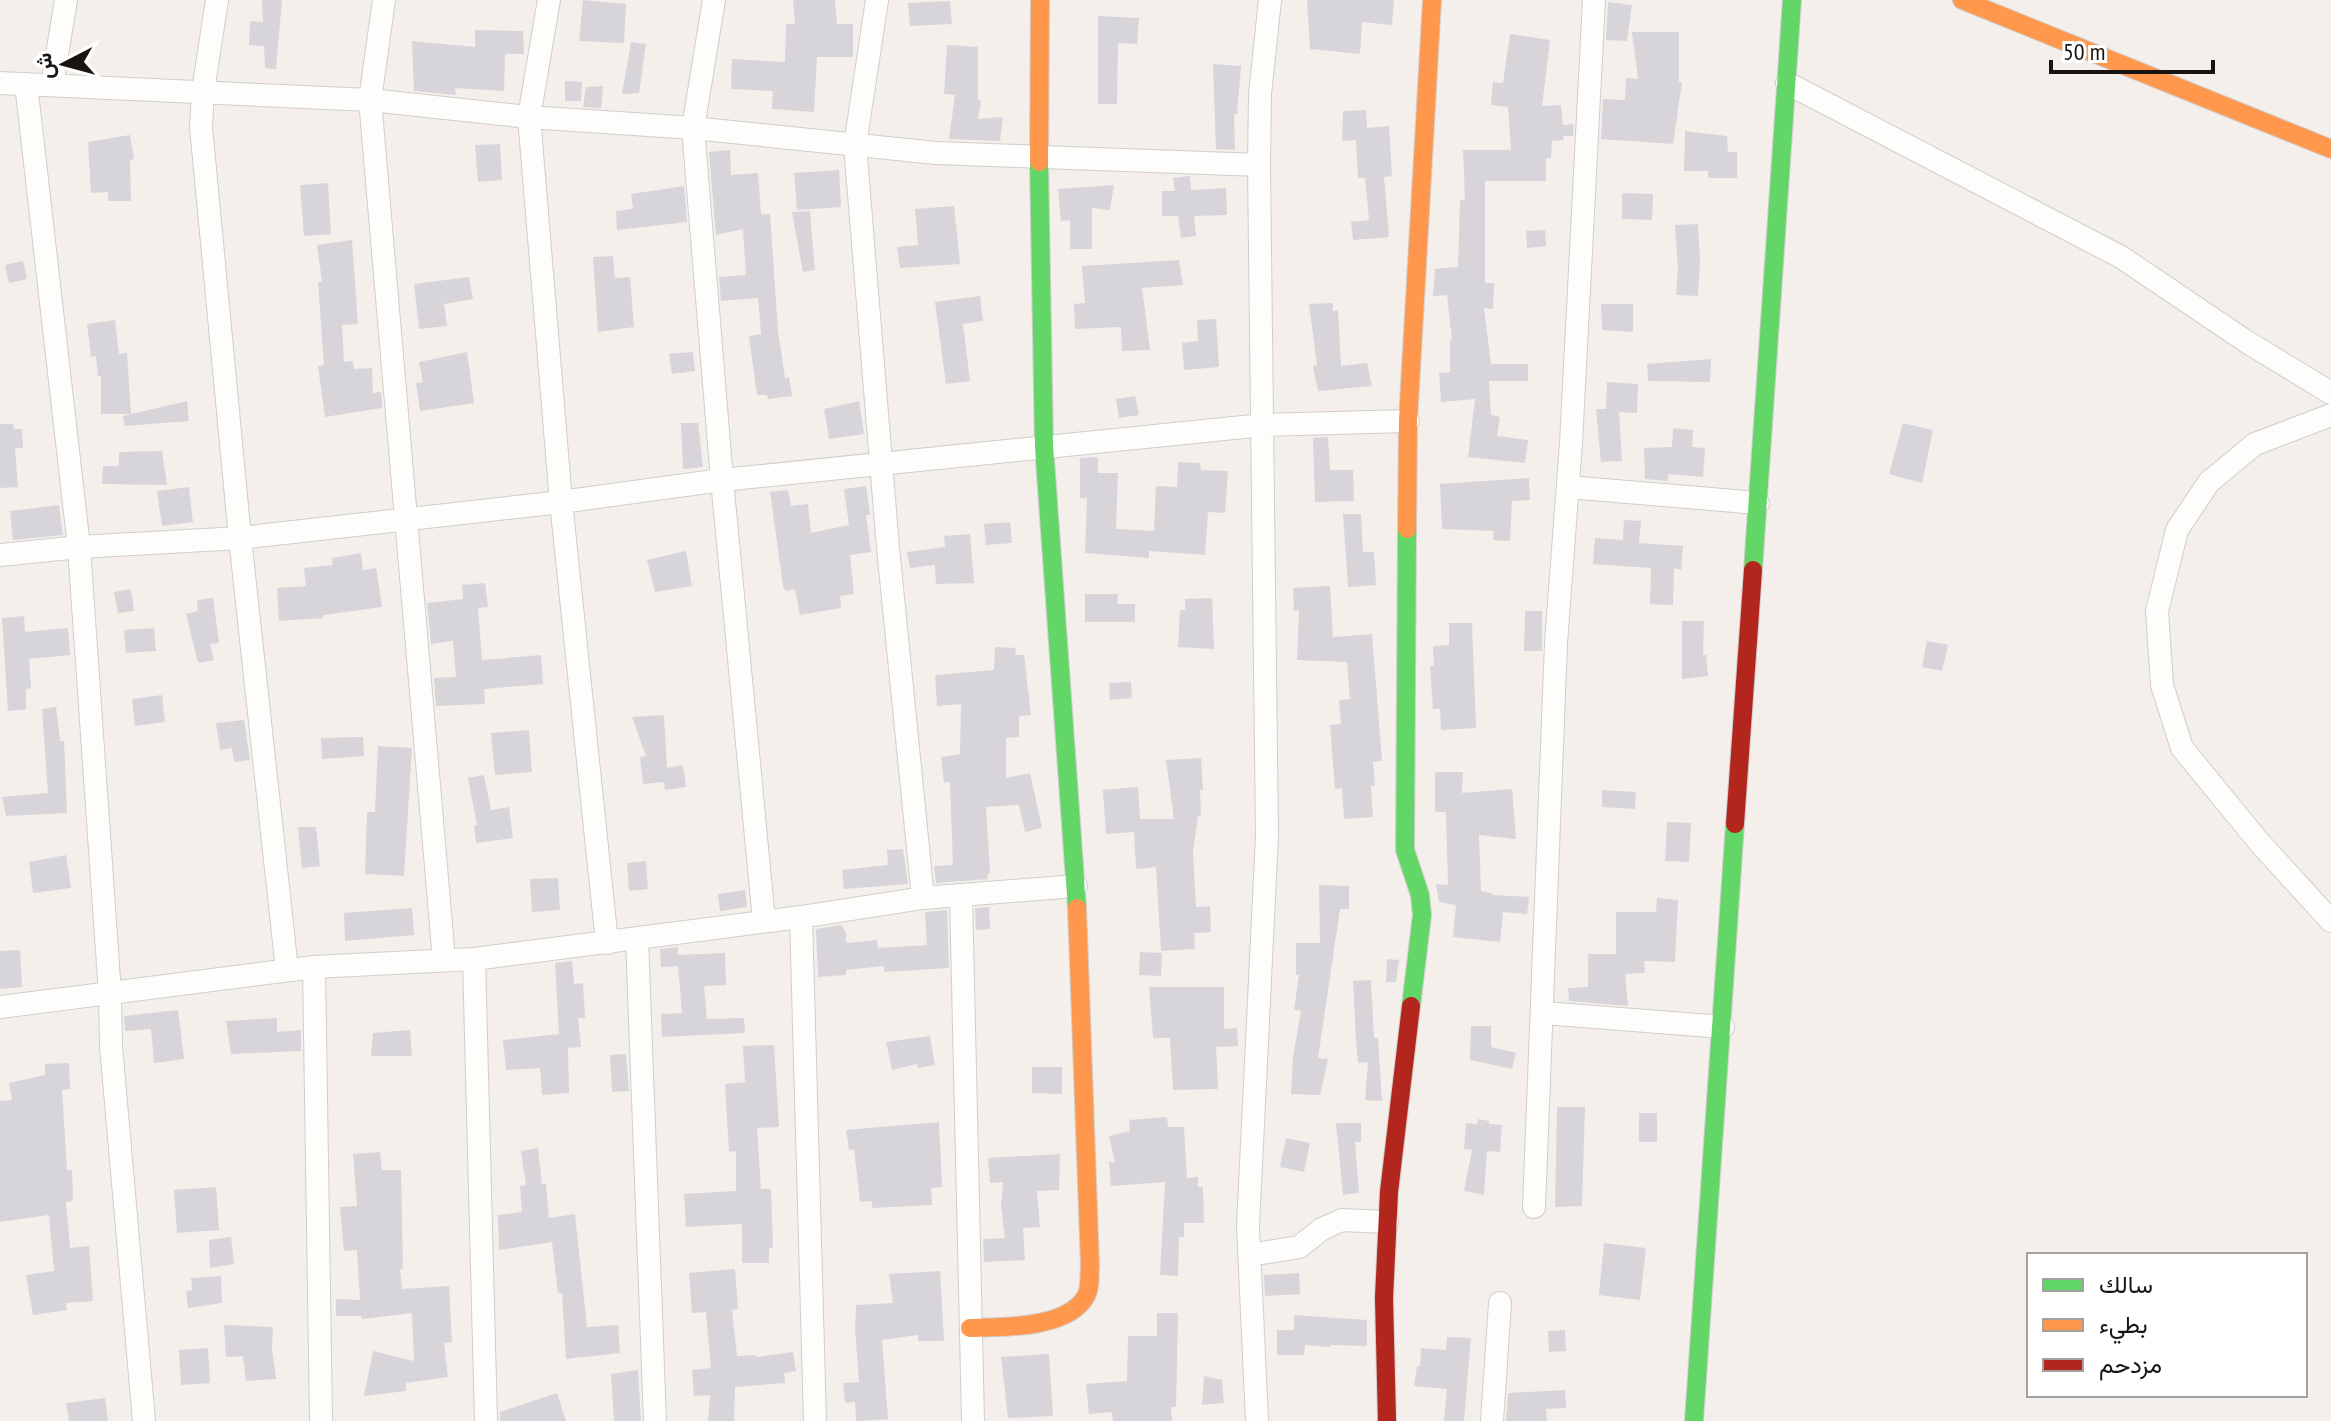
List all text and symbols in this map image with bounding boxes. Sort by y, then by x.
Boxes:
north arrow [24,24,104,104]
scale bar [2051,24,2213,74]
text: 50 m [2063,36,2105,67]
text: ش [29,51,59,81]
legend [2027,1253,2307,1397]
text: سالك [2099,1269,2153,1300]
text: بطيء [2099,1309,2148,1344]
text: مزدحم [2099,1349,2162,1381]

